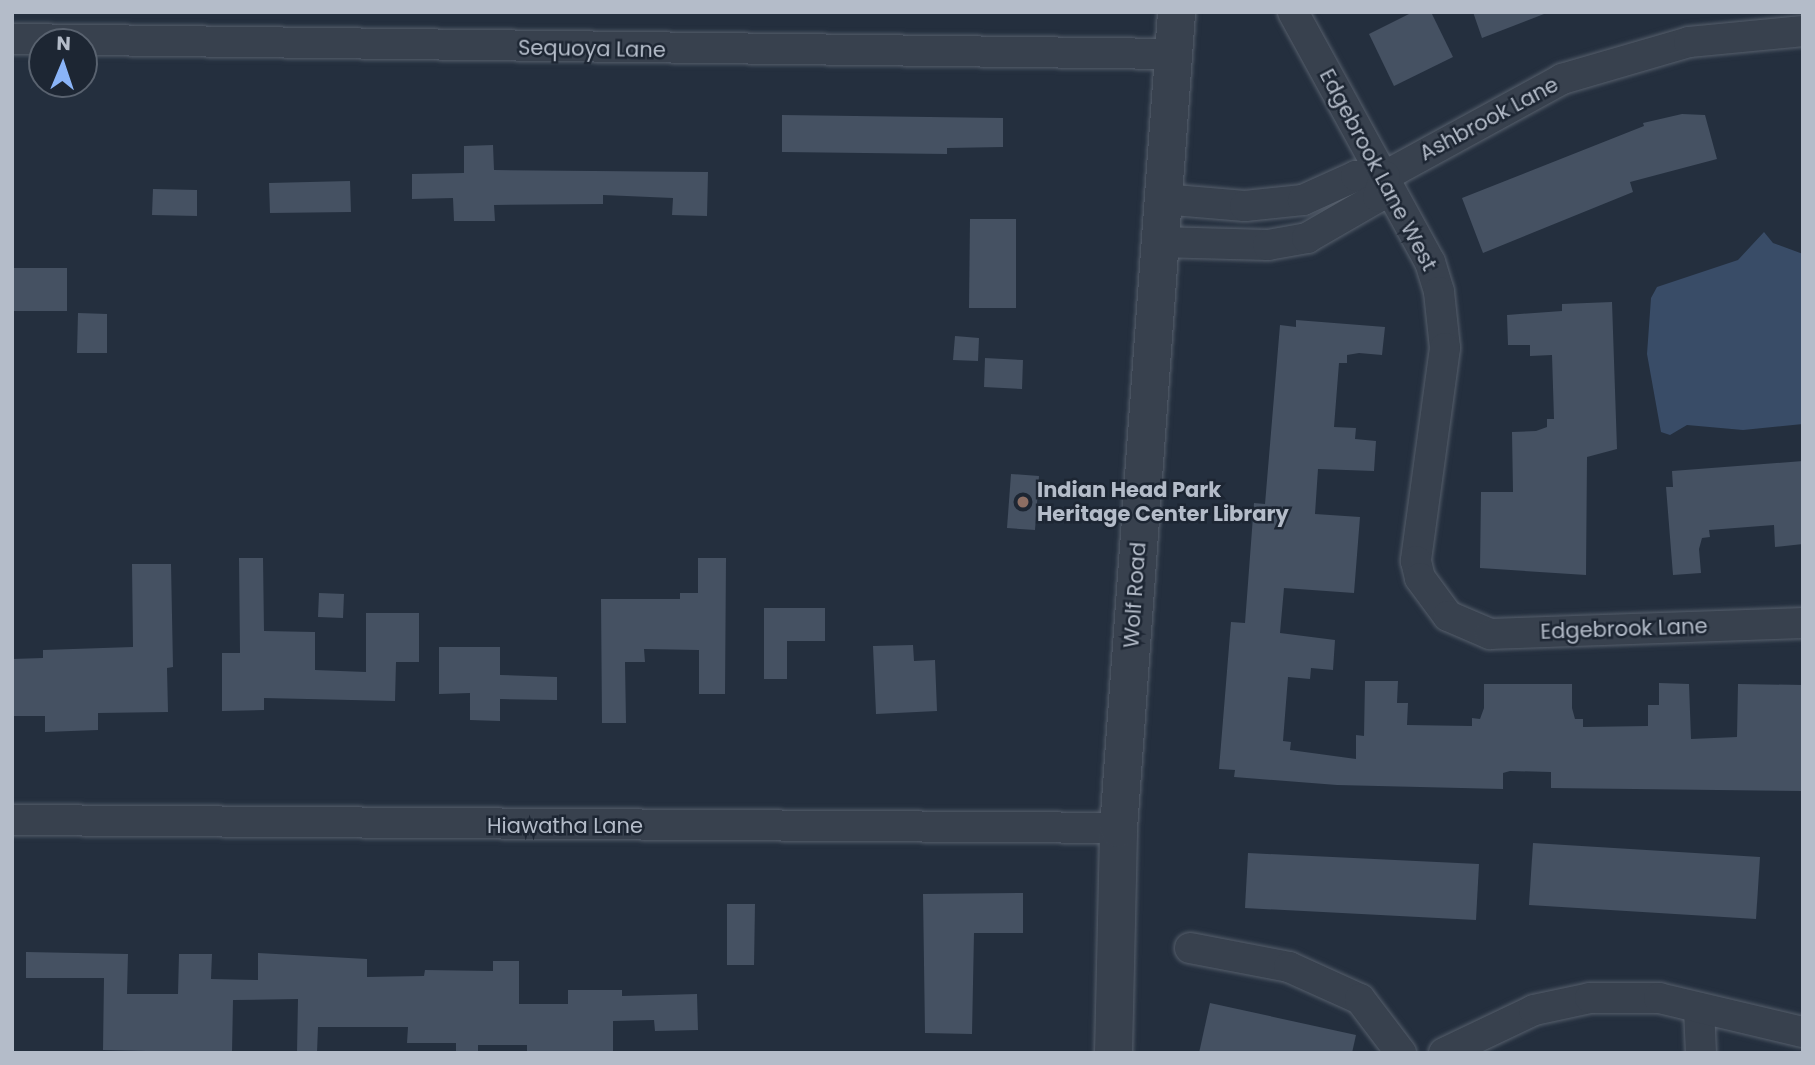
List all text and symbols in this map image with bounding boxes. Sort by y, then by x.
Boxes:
north arrow [28,28,98,98]
text: N [56,30,71,57]
street label: Sequoya Lane [518,35,666,63]
street label: Edgebrook Lane West [1314,65,1442,275]
street label: Ashbrook Lane [1415,72,1563,166]
place label: Indian Head Park Heritage Center Library [1037,477,1289,527]
marker: Indian Head Park Heritage Center Library [1015,494,1031,510]
street label: Wolf Road [1119,541,1151,649]
street label: Edgebrook Lane [1540,613,1708,645]
street label: Hiawatha Lane [487,813,643,839]

